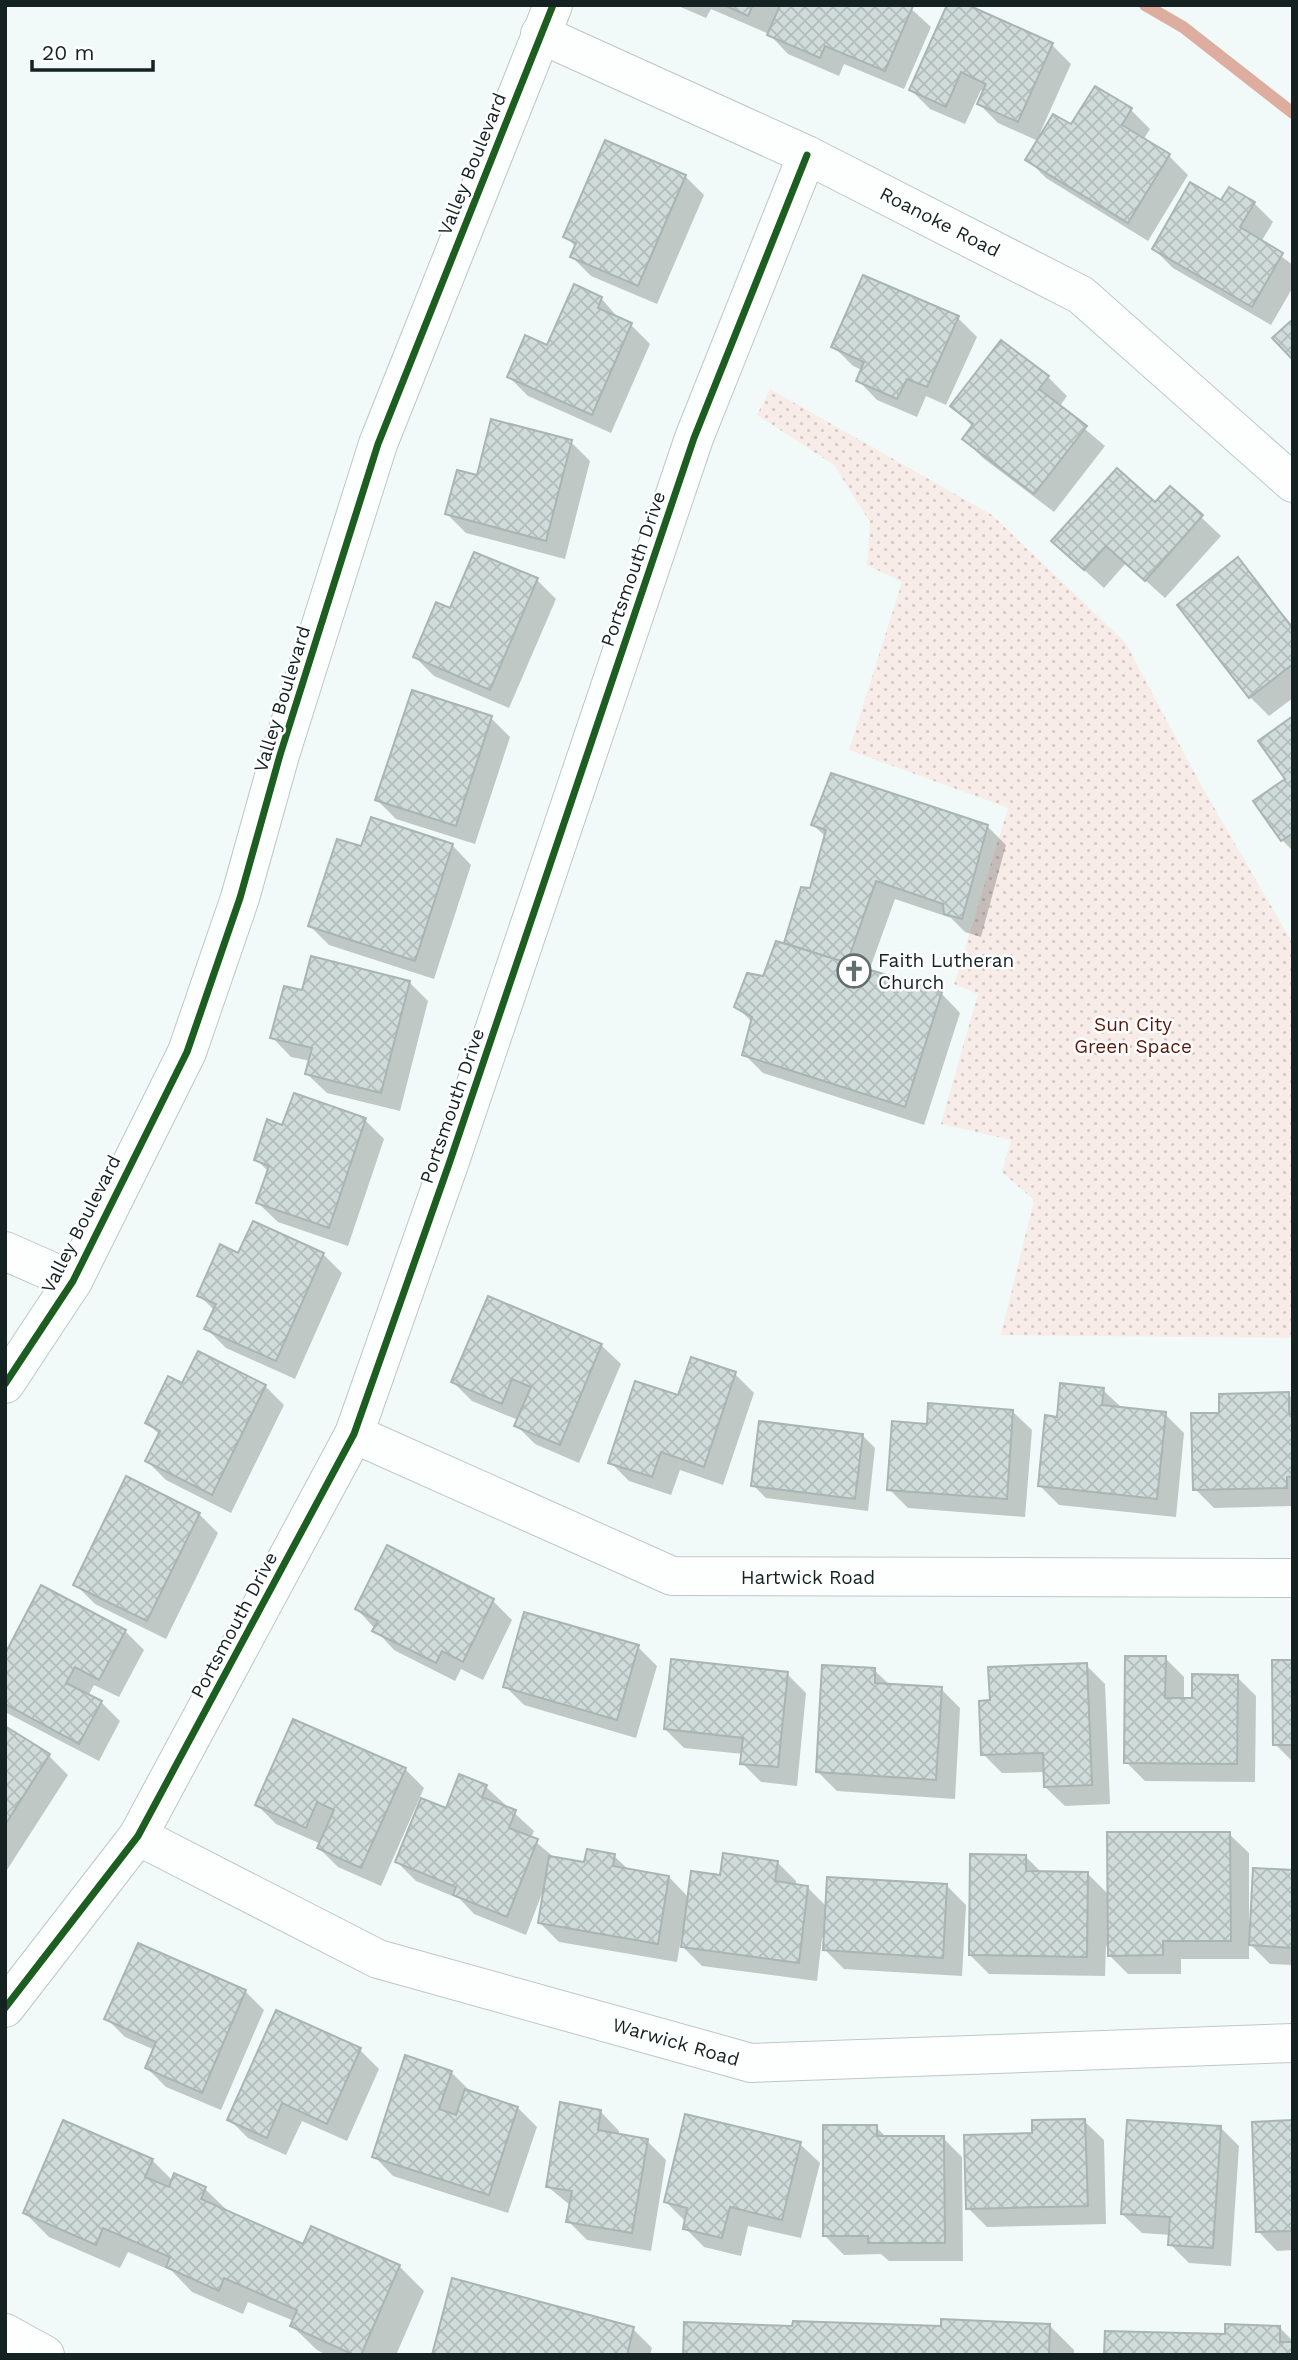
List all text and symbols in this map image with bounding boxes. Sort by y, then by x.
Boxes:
scale bar [32,28,152,72]
text: 20 m [42,40,94,65]
street label: Valley Boulevard [433,89,511,239]
street label: Roanoke Road [876,182,1004,262]
street label: Portsmouth Drive [596,488,670,650]
street label: Valley Boulevard [249,623,315,775]
place label: Faith Lutheran Church [878,949,1014,994]
church icon: Faith Lutheran Church [835,952,873,990]
park label: Sun City Green Space [1074,1013,1192,1058]
street label: Portsmouth Drive [415,1025,489,1187]
street label: Valley Boulevard [36,1151,126,1297]
street label: Portsmouth Drive [186,1548,282,1702]
street label: Hartwick Road [741,1566,875,1589]
street label: Warwick Road [610,2013,742,2071]

